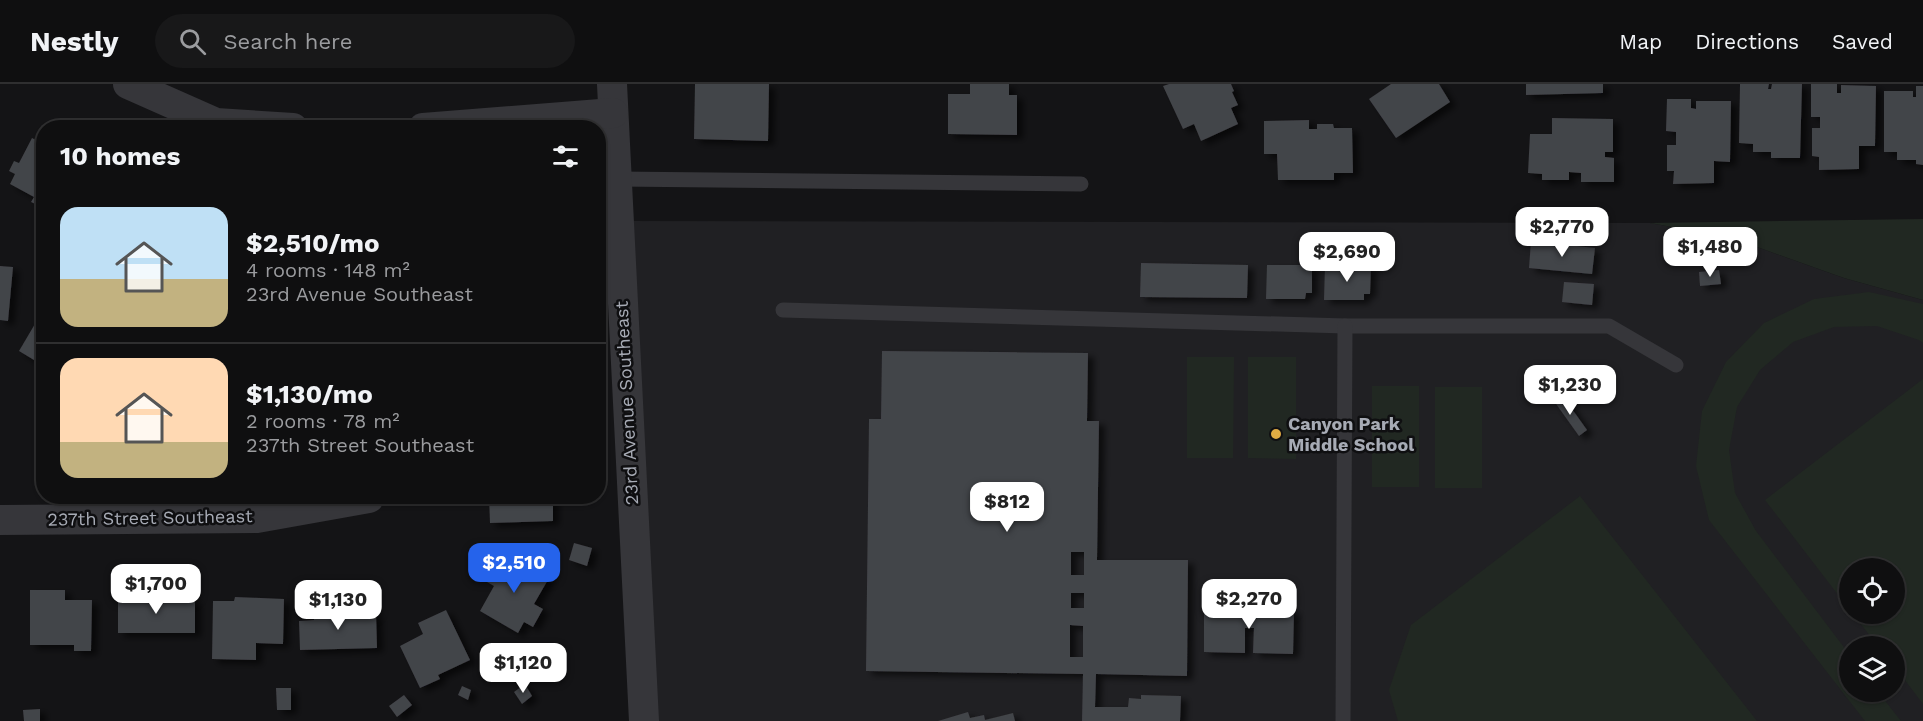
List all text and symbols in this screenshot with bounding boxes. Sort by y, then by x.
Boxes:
search box [155,14,575,68]
text: Nestly [30,25,119,58]
icon: search [176,25,209,58]
text: Search here [224,29,352,54]
text: Map [1619,29,1662,54]
text: Directions [1695,29,1799,54]
text: Saved [1832,29,1893,54]
icon: filters [549,140,582,173]
text: 10 homes [60,141,180,171]
pin: $2,770 [1513,207,1611,258]
text: $2,770 [1530,214,1594,238]
pin: $1,480 [1661,227,1759,278]
text: $2,510/mo [246,228,380,258]
icon: home [108,231,180,303]
pin: $2,690 [1298,232,1396,283]
text: $1,480 [1677,234,1743,258]
text: $2,690 [1313,239,1381,263]
text: 4 rooms · 148 m² [246,258,410,282]
text: 23rd Avenue Southeast [246,282,473,306]
street label: 23rd Avenue Southeast [611,300,642,506]
pin: $1,230 [1521,365,1619,416]
text: $1,230 [1538,372,1602,396]
text: $1,130/mo [246,379,373,409]
icon: home [108,382,180,454]
text: 2 rooms · 78 m² [246,409,400,433]
place label: Canyon Park Middle School [1288,413,1414,455]
marker: Canyon Park Middle School [1269,427,1283,441]
text: 237th Street Southeast [246,433,474,457]
pin: $812 [971,482,1043,533]
text: $812 [984,489,1030,513]
street label: 237th Street Southeast [47,505,253,530]
pin: $2,510 [465,543,563,594]
text: $2,510 [482,550,546,574]
map controls [1839,558,1905,702]
button: locate [1839,558,1905,624]
pin: $1,700 [107,564,205,615]
text: $1,700 [125,571,187,595]
pin: $2,270 [1200,579,1298,630]
pin: $1,130 [289,580,387,631]
text: $2,270 [1216,586,1282,610]
text: $1,130 [309,587,367,611]
button: layers [1839,636,1905,702]
pin: $1,120 [474,643,572,694]
text: $1,120 [494,650,552,674]

